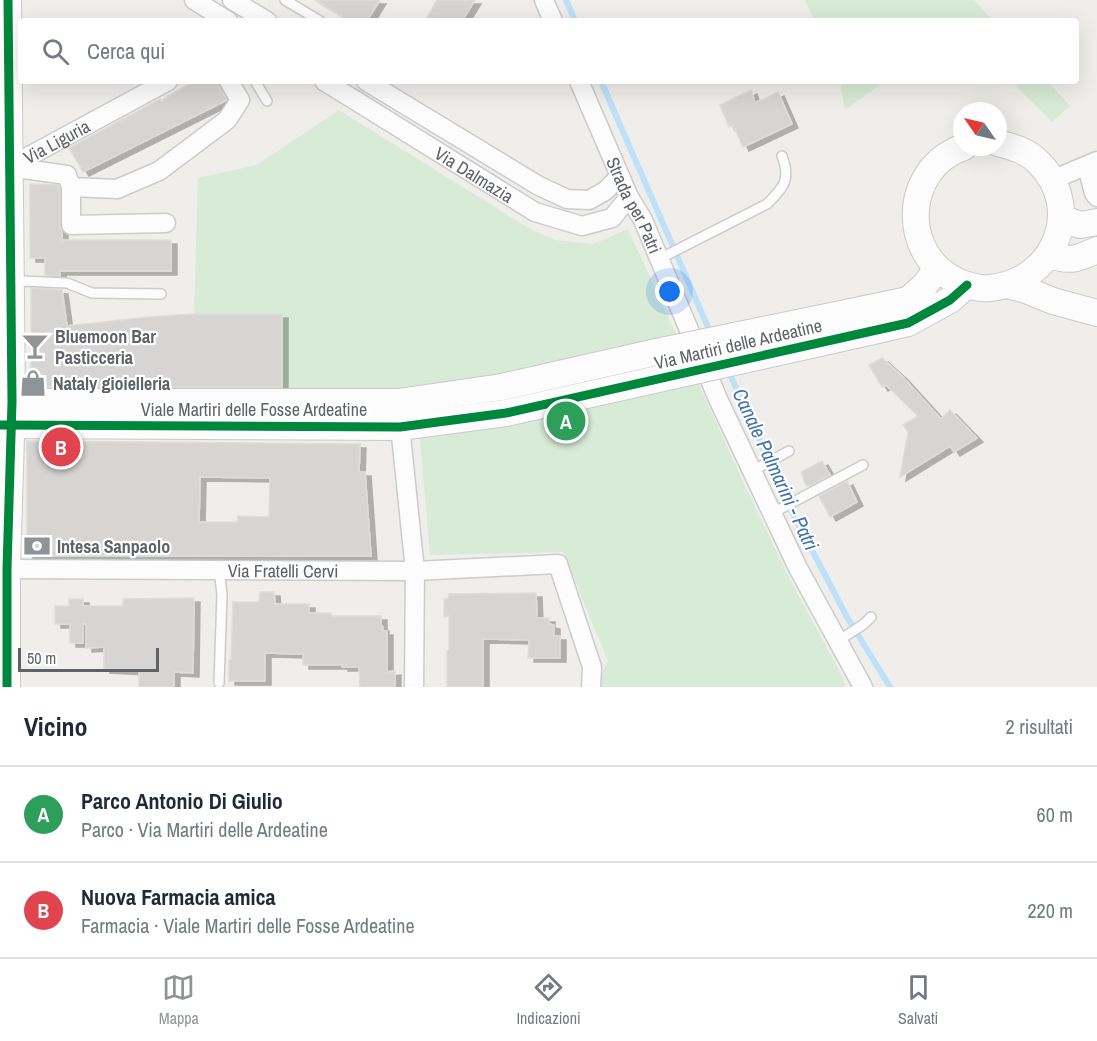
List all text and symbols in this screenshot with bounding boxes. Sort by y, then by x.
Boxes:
search box [18,18,1079,84]
icon: search [39,35,72,68]
text: Cerca qui [87,36,165,66]
north arrow [953,102,1007,156]
street label: Via Liguria [19,113,94,169]
street label: Via Dalmazia [430,140,519,208]
street label: Strada per Patri [601,153,668,257]
your location [655,277,684,306]
street label: Via Martiri delle Ardeatine [652,313,824,375]
place label: Bluemoon Bar Pasticceria [55,324,156,370]
bar icon: Bluemoon Bar Pasticceria [20,331,50,361]
shop icon: Nataly gioielleria [18,368,48,398]
place label: Nataly gioielleria [53,371,171,396]
water label: Canale Palmarini - Patri [727,384,826,555]
street label: Viale Martiri delle Fosse Ardeatine [141,397,367,422]
pin: A [546,398,586,444]
pin: B [42,424,80,470]
bank icon: Intesa Sanpaolo [22,531,52,561]
place label: Intesa Sanpaolo [57,534,170,559]
street label: Via Fratelli Cervi [228,558,338,583]
scale bar [18,645,159,672]
text: 50 m [27,647,56,669]
text: Vicino [24,709,88,744]
text: 2 risultati [1006,713,1073,740]
text: Parco Antonio Di Giulio [81,786,283,816]
text: A [38,801,49,828]
text: 60 m [1037,801,1073,828]
text: Parco · Via Martiri delle Ardeatine [81,816,328,843]
text: Nuova Farmacia amica [81,882,276,912]
text: B [38,897,49,924]
text: 220 m [1027,897,1073,924]
text: Farmacia · Viale Martiri delle Fosse Ardeatine [81,912,415,939]
tab: Mappa [159,971,199,1029]
tab: Indicazioni [516,971,581,1029]
tab: Salvati [898,971,938,1029]

